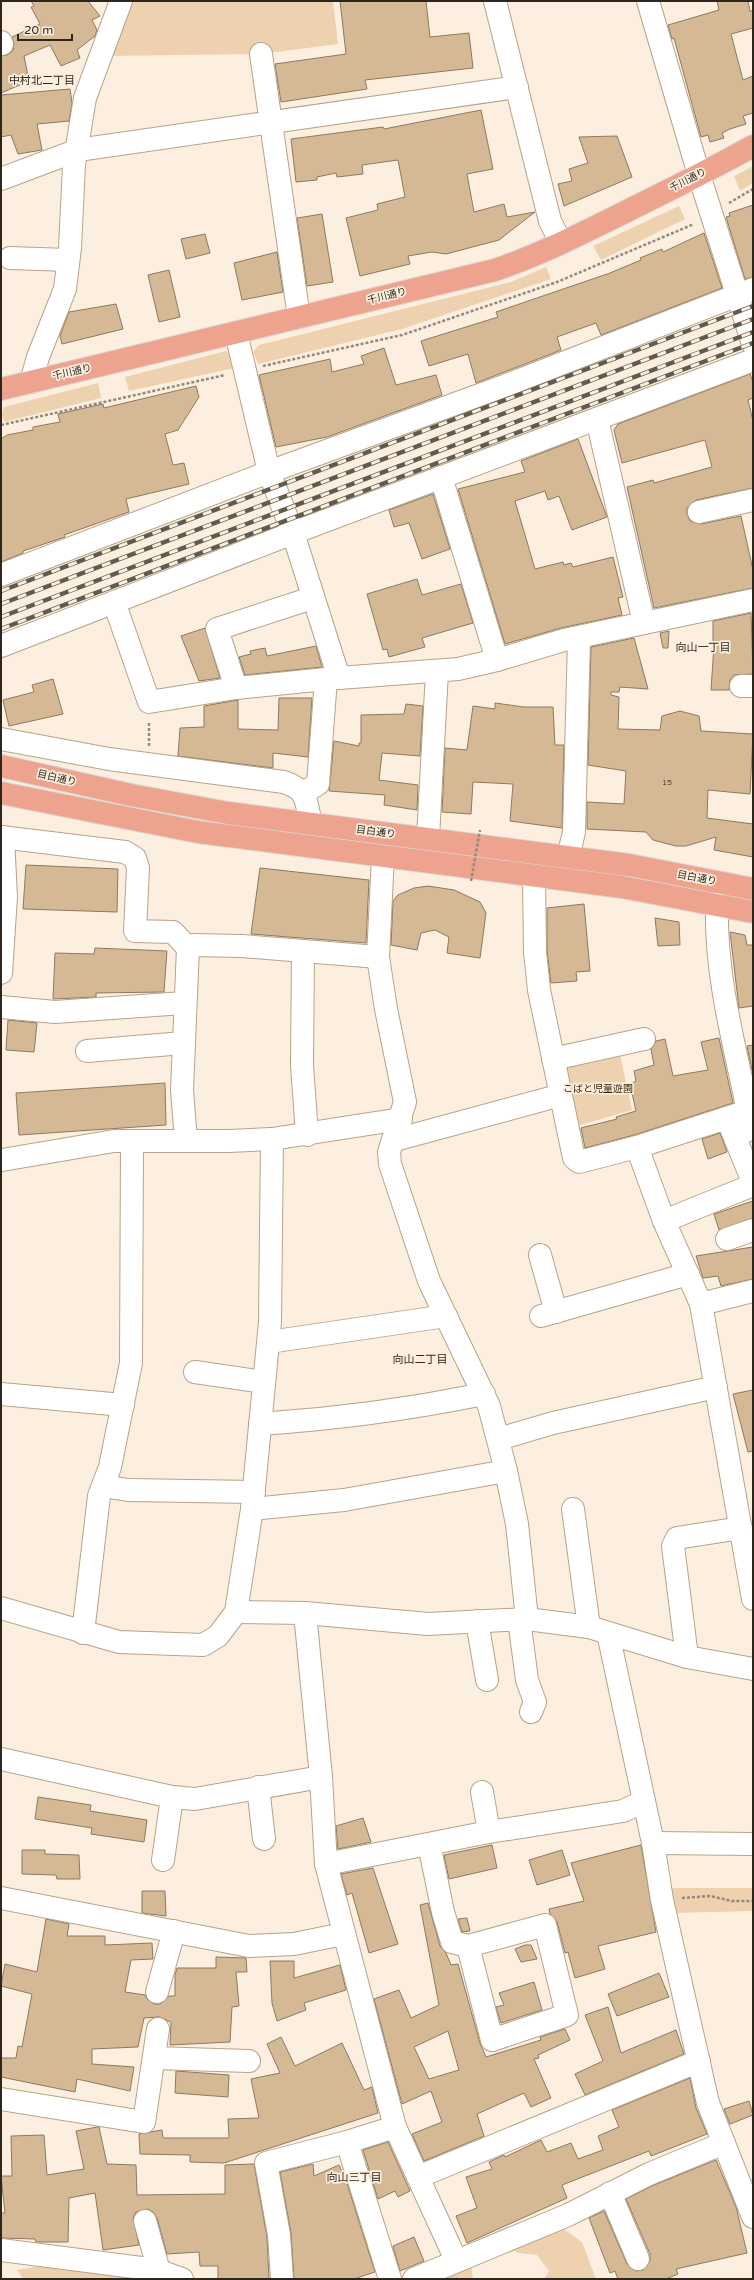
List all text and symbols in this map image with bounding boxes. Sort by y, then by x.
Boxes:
scale bar [18,16,72,42]
text: 20 m [24,23,53,37]
district label: 中村北二丁目 [9,74,75,87]
street label: 千川通り [667,166,709,194]
street label: 千川通り [366,285,408,307]
street label: 千川通り [51,362,93,382]
district label: 向山一丁目 [676,641,731,654]
street label: 目白通り [36,768,78,788]
house number: 15 [662,778,672,787]
street label: 目白通り [355,824,397,840]
street label: 目白通り [676,868,718,888]
park label: こばと児童遊園 [563,1083,633,1095]
district label: 向山二丁目 [393,1353,448,1366]
district label: 向山三丁目 [327,2171,382,2184]

